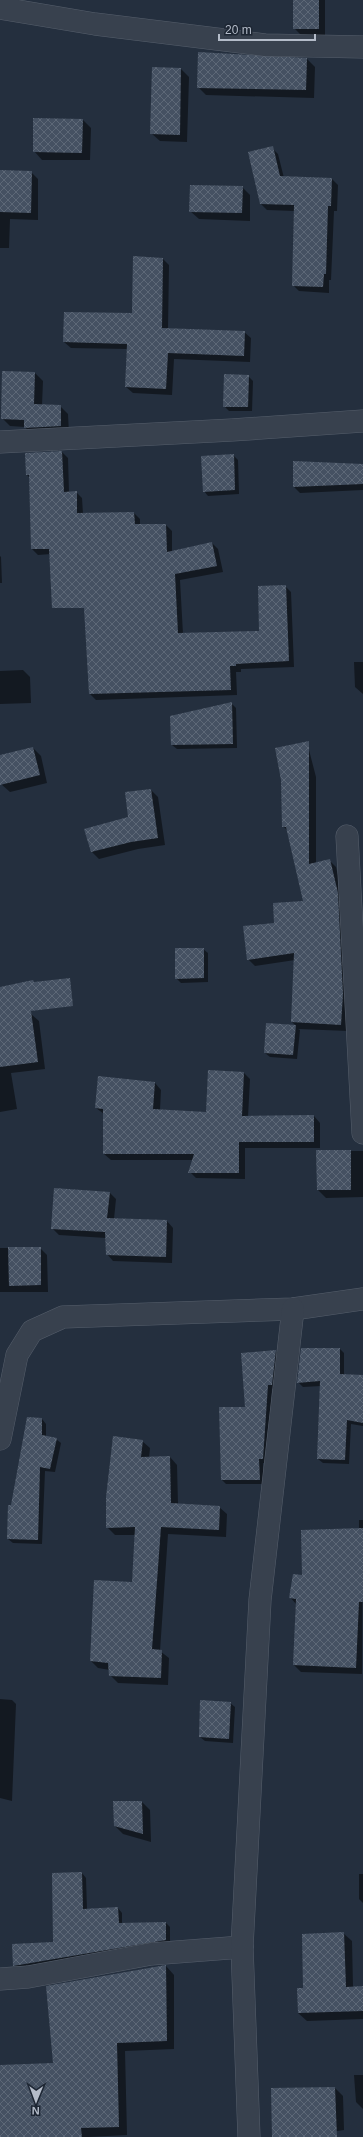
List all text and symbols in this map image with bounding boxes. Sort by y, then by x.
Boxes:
scale bar [219,16,315,42]
text: 20 m [225,23,252,37]
north arrow [16,2081,56,2121]
text: N [32,2105,40,2117]

